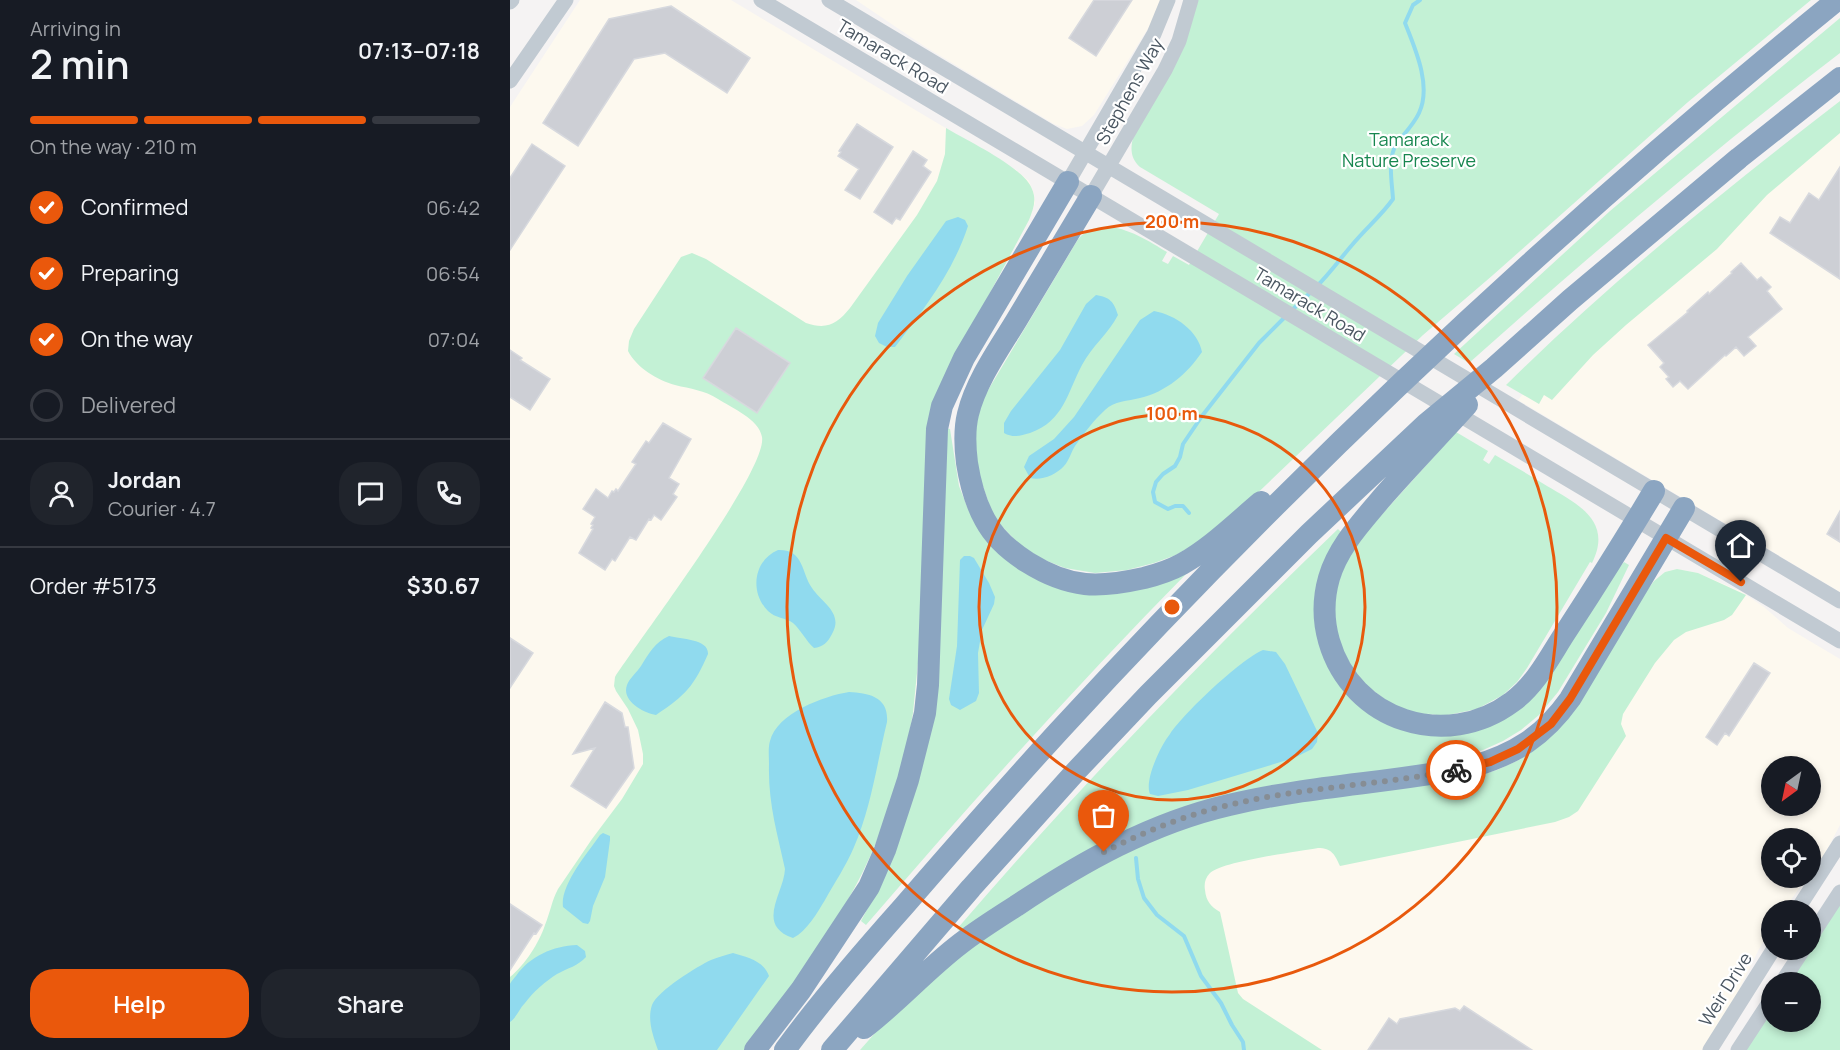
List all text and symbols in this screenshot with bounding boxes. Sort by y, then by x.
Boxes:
street label: Tamarack Road [833,13,953,99]
text: Arriving in [30,15,121,42]
street label: Stephens Way [1090,33,1168,149]
text: 07:13–07:18 [358,36,480,66]
text: 2 min [30,37,129,91]
park label: Tamarack Nature Preserve [1342,127,1476,172]
text: On the way · 210 m [30,133,197,160]
icon: check [30,191,63,224]
text: Confirmed [81,192,189,222]
text: 06:42 [426,194,480,221]
text: 200 m [1145,209,1199,233]
icon: check [30,257,63,290]
text: Preparing [81,258,179,288]
text: 06:54 [426,260,480,287]
street label: Tamarack Road [1250,261,1370,347]
icon: check [30,323,63,356]
text: On the way [81,324,193,354]
text: 07:04 [428,326,480,353]
text: Delivered [81,390,176,420]
text: 100 m [1146,401,1198,425]
button: person [30,462,93,525]
button: chat [339,462,402,525]
button: phone [417,462,480,525]
text: Jordan [108,465,181,495]
text: Courier · 4.7 [108,495,216,522]
pin [1715,520,1766,582]
icon: home [1724,529,1757,562]
text: Order #5173 [30,571,157,601]
text: $30.67 [407,571,480,601]
centre of rings [1162,597,1182,617]
courier [1426,740,1486,800]
icon: bike [1440,754,1473,787]
north arrow [1761,756,1821,816]
map controls [1761,756,1821,1032]
pin [1078,790,1129,852]
icon: bag [1087,799,1120,832]
button: locate [1761,828,1821,888]
button: + [1761,900,1821,960]
street label: Weir Drive [1693,948,1757,1030]
button: Help [30,969,249,1038]
button: Share [261,969,480,1038]
button: − [1761,972,1821,1032]

